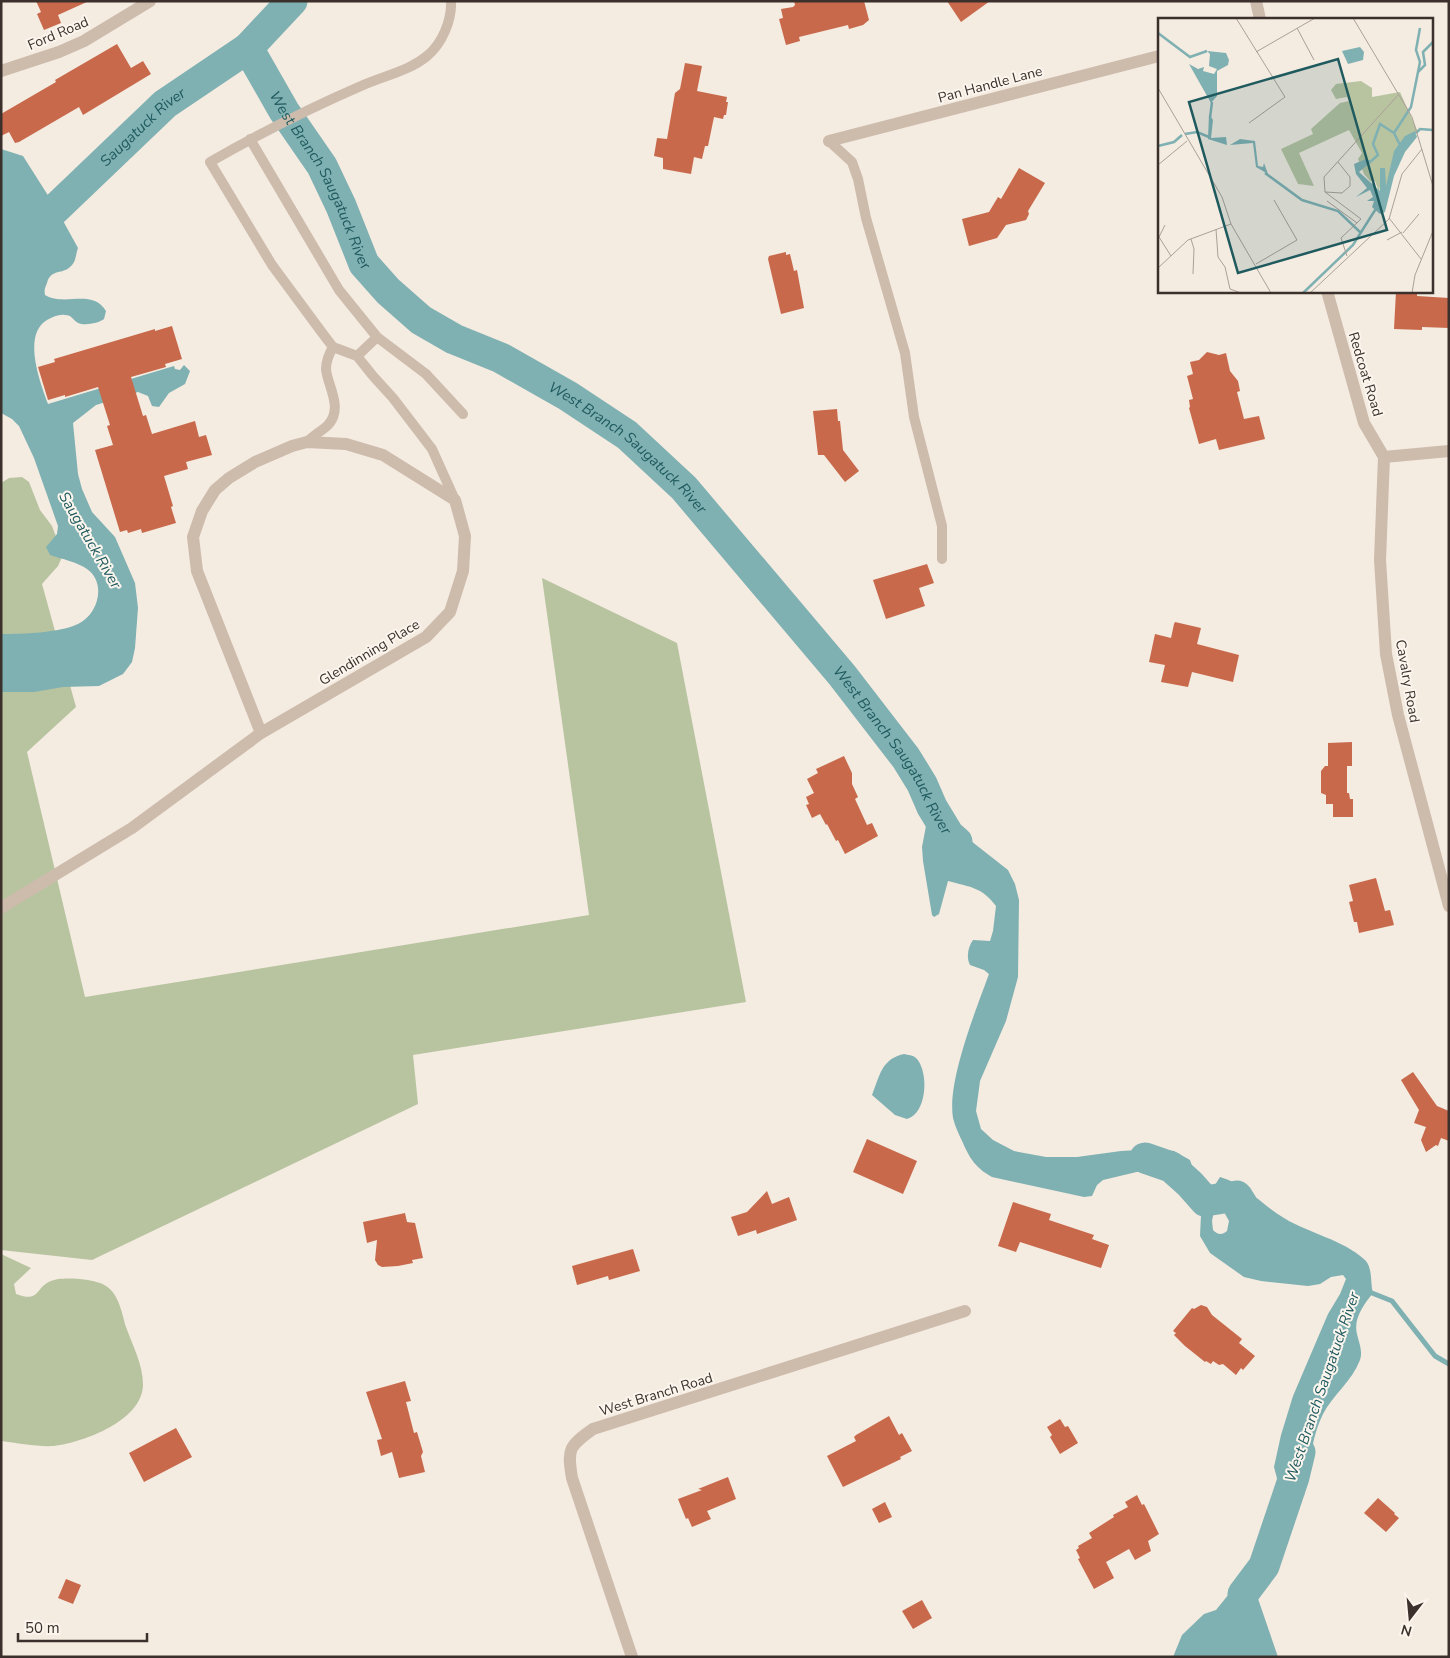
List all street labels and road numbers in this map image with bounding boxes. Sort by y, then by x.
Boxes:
street label: Ford Road [25,12,92,55]
street label: Pan Handle Lane [936,61,1044,108]
street label: Redcoat Road [1344,330,1387,419]
street label: Glendinning Place [315,615,423,690]
street label: Cavalry Road [1391,638,1424,724]
street label: West Branch Road [597,1368,715,1421]

